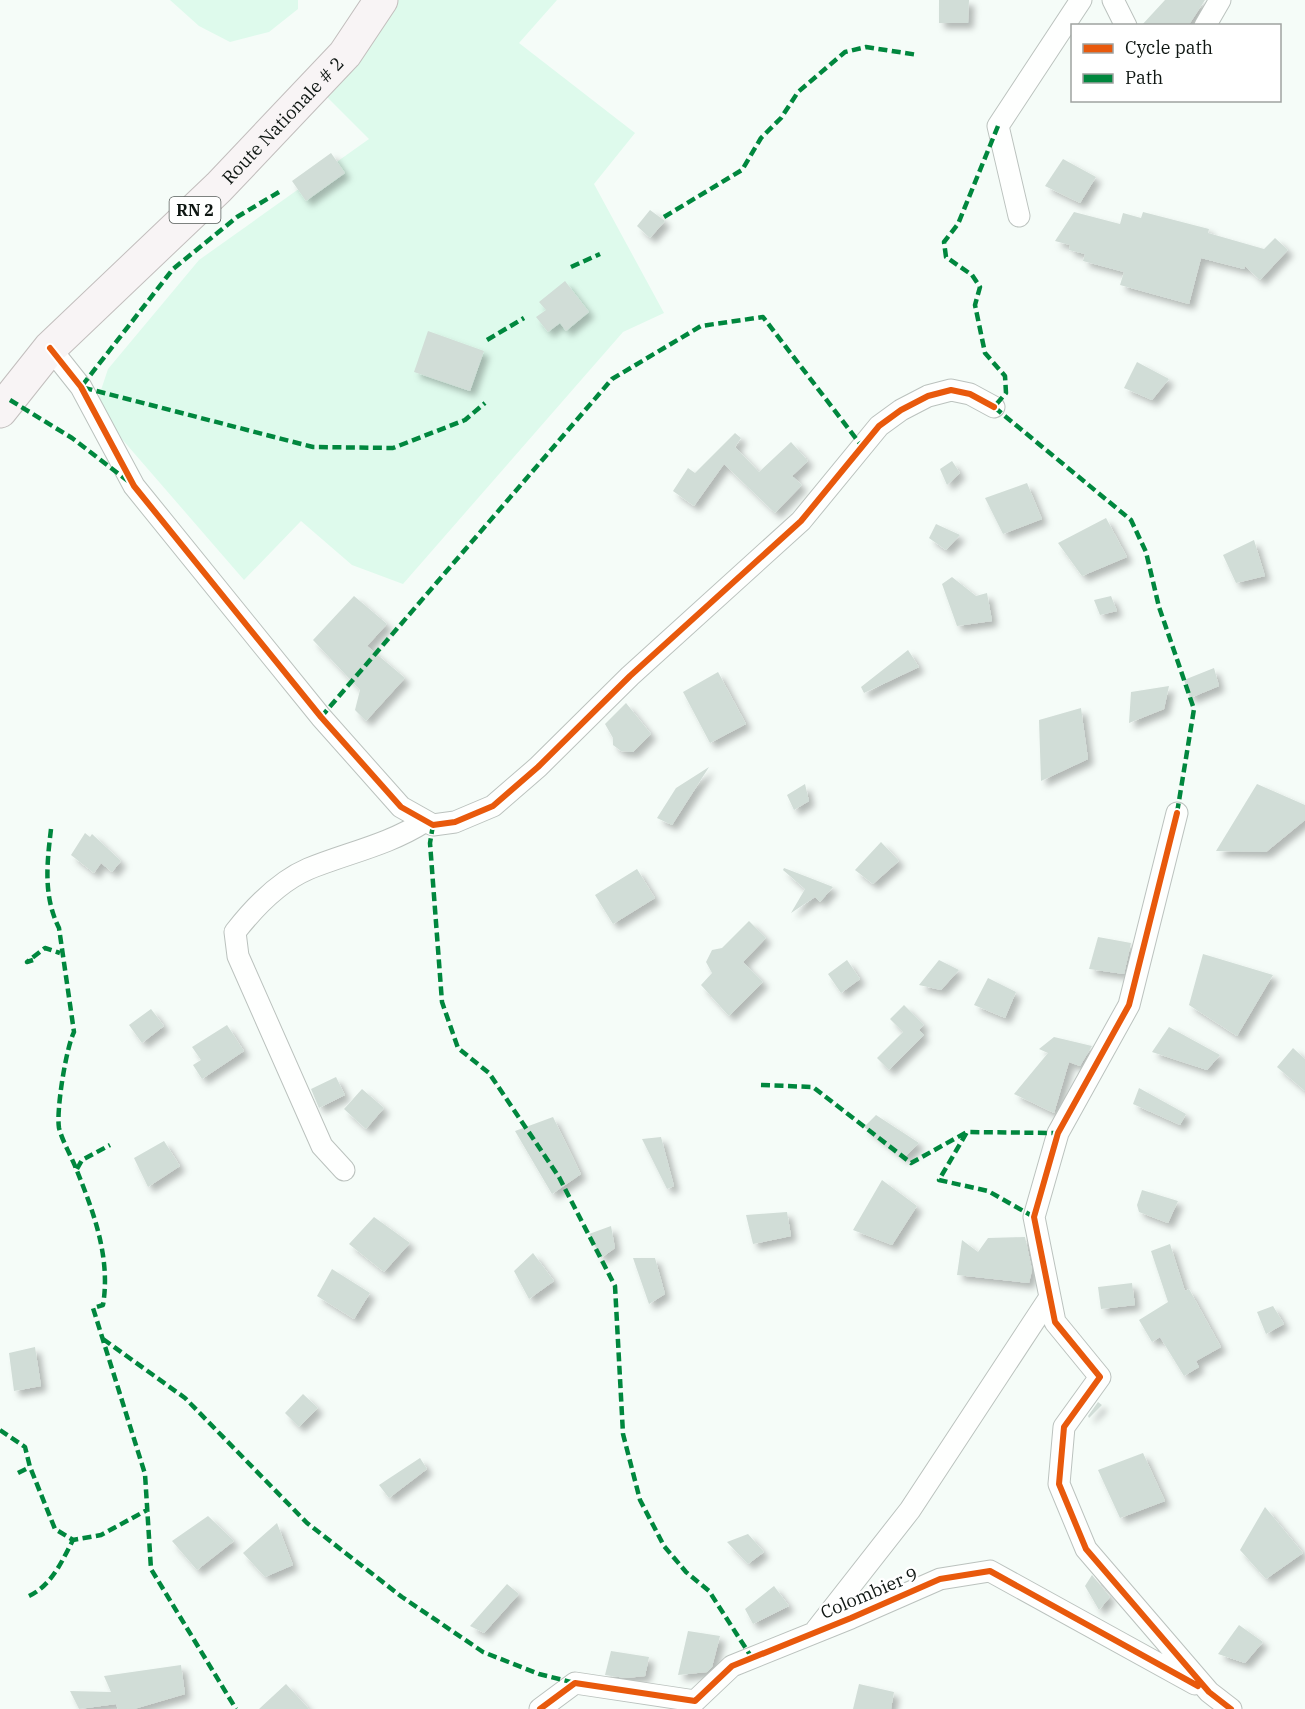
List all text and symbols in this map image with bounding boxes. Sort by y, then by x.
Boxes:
legend [1071,24,1281,102]
text: Cycle path [1125,36,1213,59]
street label: Route Nationale # 2 [217,51,348,189]
text: Path [1125,66,1163,89]
road number: RN 2 [170,197,220,223]
street label: Colombier 9 [817,1562,921,1624]

